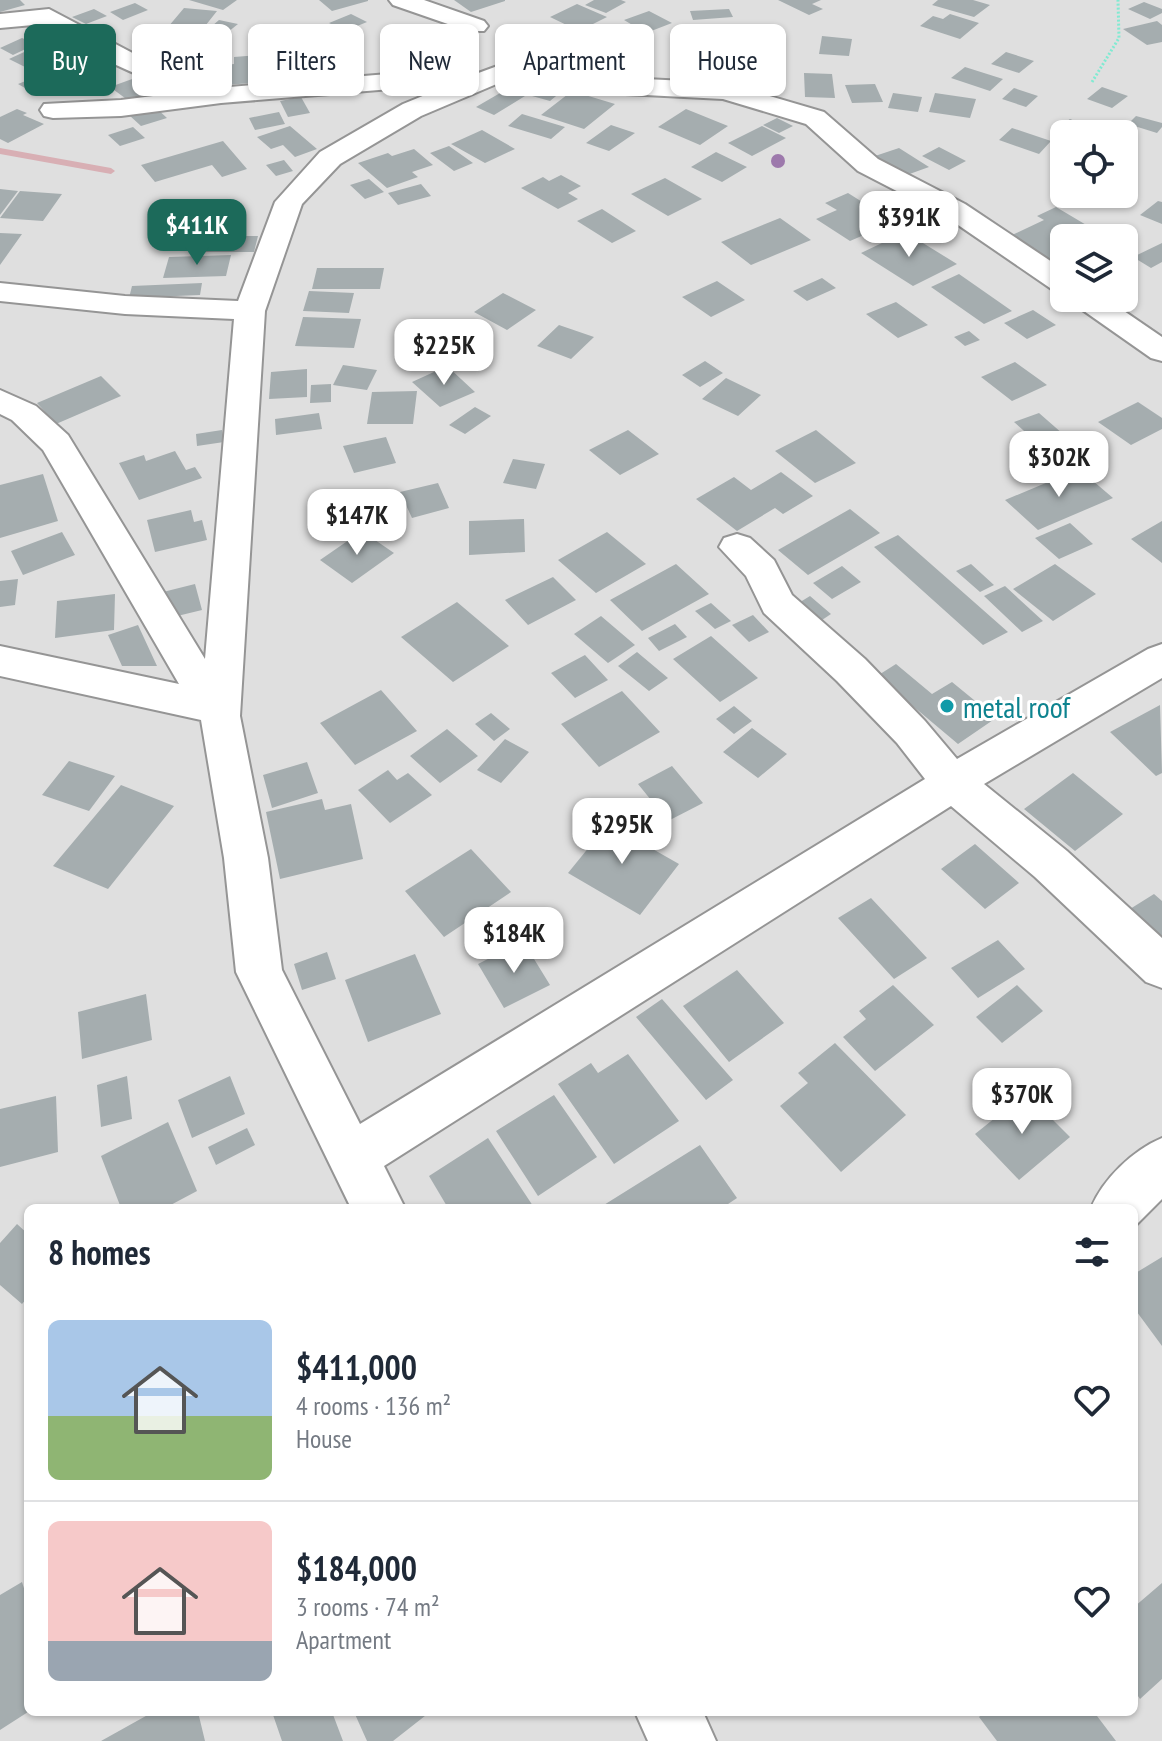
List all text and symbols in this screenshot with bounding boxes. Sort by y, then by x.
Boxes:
chip: Buy [24,24,116,96]
chip: Rent [132,24,232,96]
chip: Filters [248,24,364,96]
chip: New [380,24,479,96]
chip: Apartment [495,24,654,96]
chip: House [670,24,786,96]
map controls [1050,120,1138,312]
button: locate [1050,120,1138,208]
pin: $391K [853,191,965,259]
pin: $411K [141,199,253,267]
text: $391K [877,200,941,233]
text: $411K [165,208,229,241]
button: layers [1050,224,1138,312]
pin: $225K [388,319,500,387]
text: $225K [412,328,476,361]
pin: $302K [1003,431,1115,499]
text: $302K [1027,440,1091,473]
pin: $147K [301,489,413,557]
text: $147K [325,498,389,531]
place label: metal roof [963,687,1071,726]
marker: metal roof [938,697,956,715]
pin: $295K [566,798,678,866]
text: $295K [590,807,654,840]
pin: $184K [458,907,570,975]
text: $184K [482,916,546,949]
pin: $370K [966,1068,1078,1136]
text: $370K [990,1077,1054,1110]
text: 8 homes [48,1230,151,1274]
icon: filters [1070,1230,1114,1274]
text: $411,000 [296,1345,417,1389]
icon: home [112,1352,208,1448]
icon: heart [1070,1378,1114,1422]
text: 4 rooms · 136 m² [296,1389,451,1422]
text: House [296,1422,352,1455]
text: $184,000 [296,1546,417,1590]
icon: home [112,1553,208,1649]
icon: heart [1070,1579,1114,1623]
text: 3 rooms · 74 m² [296,1590,440,1623]
text: Apartment [296,1623,391,1656]

